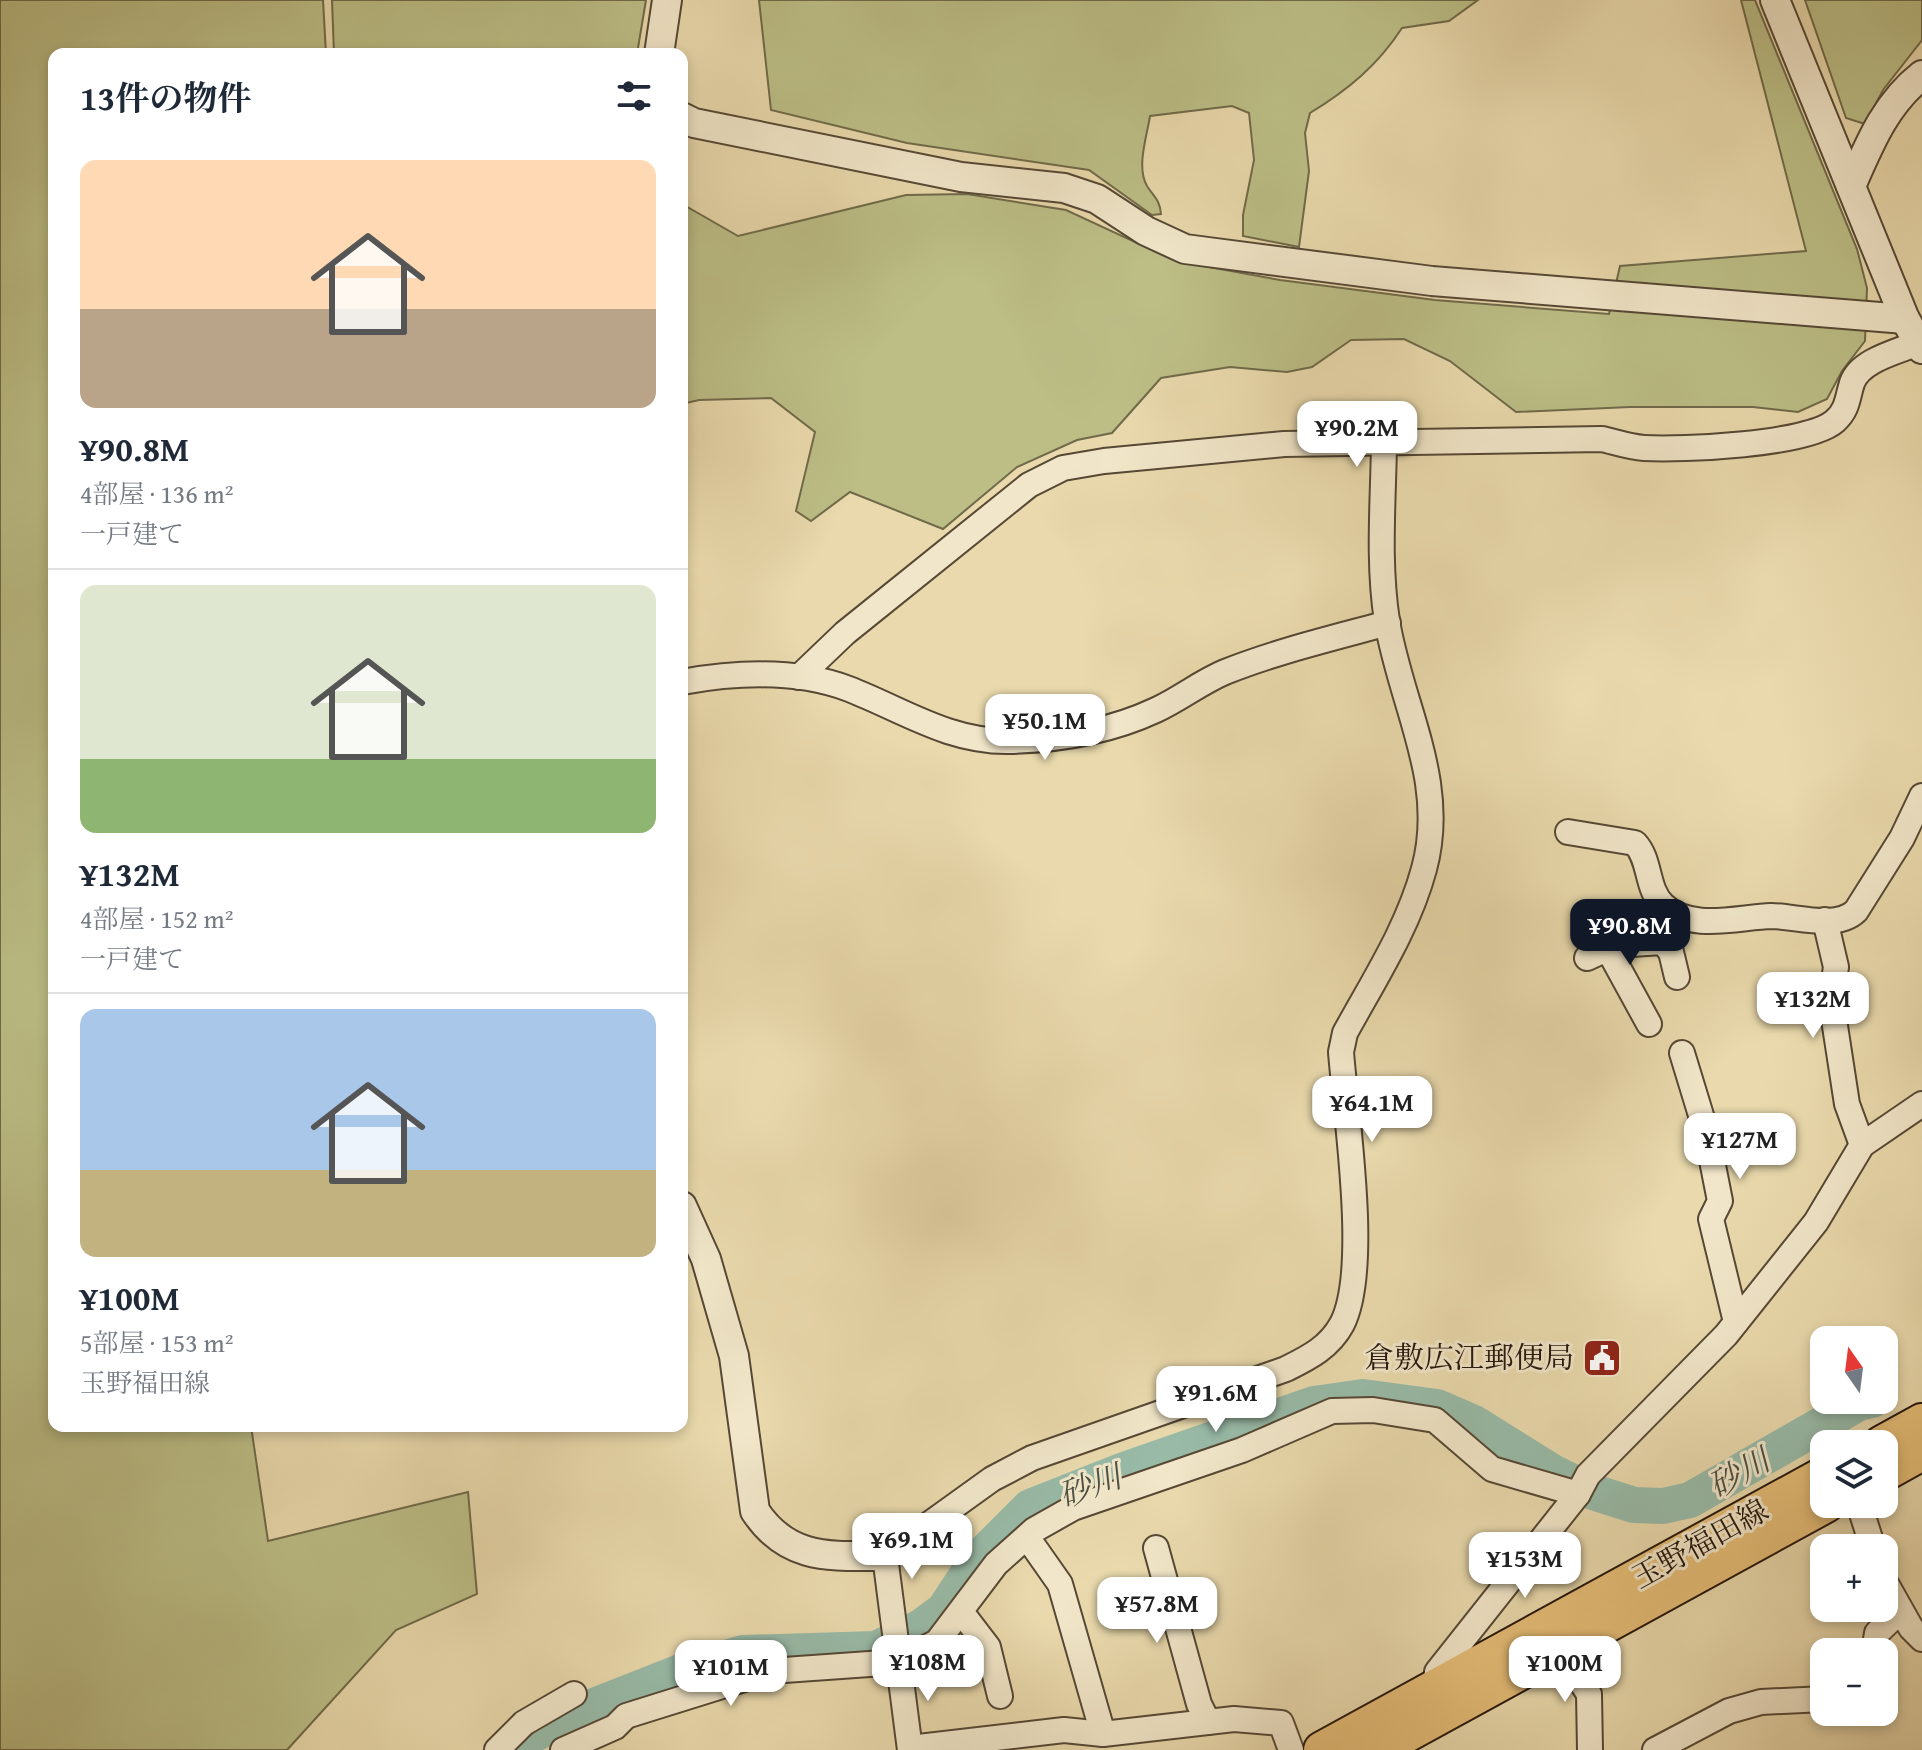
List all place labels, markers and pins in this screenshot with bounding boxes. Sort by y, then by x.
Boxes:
pin: ¥90.2M [1292,401,1422,469]
pin: ¥50.1M [980,694,1110,762]
pin: ¥90.8M [1565,899,1695,967]
pin: ¥132M [1757,972,1869,1040]
pin: ¥64.1M [1307,1076,1437,1144]
pin: ¥127M [1684,1113,1796,1181]
place label: 倉敷広江郵便局 [1364,1335,1574,1379]
public building icon: 倉敷広江郵便局 [1581,1337,1623,1379]
pin: ¥91.6M [1151,1366,1281,1434]
pin: ¥69.1M [847,1513,977,1581]
pin: ¥153M [1469,1532,1581,1600]
pin: ¥57.8M [1092,1577,1222,1645]
pin: ¥108M [872,1635,984,1703]
pin: ¥100M [1509,1636,1621,1704]
pin: ¥101M [675,1640,787,1708]

